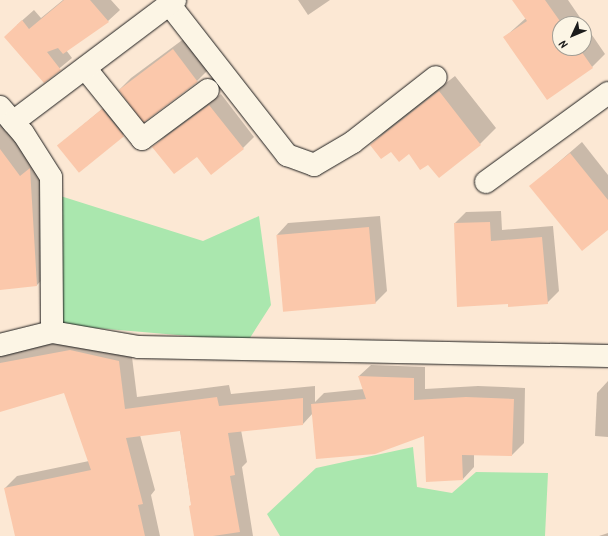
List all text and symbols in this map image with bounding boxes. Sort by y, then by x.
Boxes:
north arrow [552,16,592,56]
text: N [555,35,573,52]

